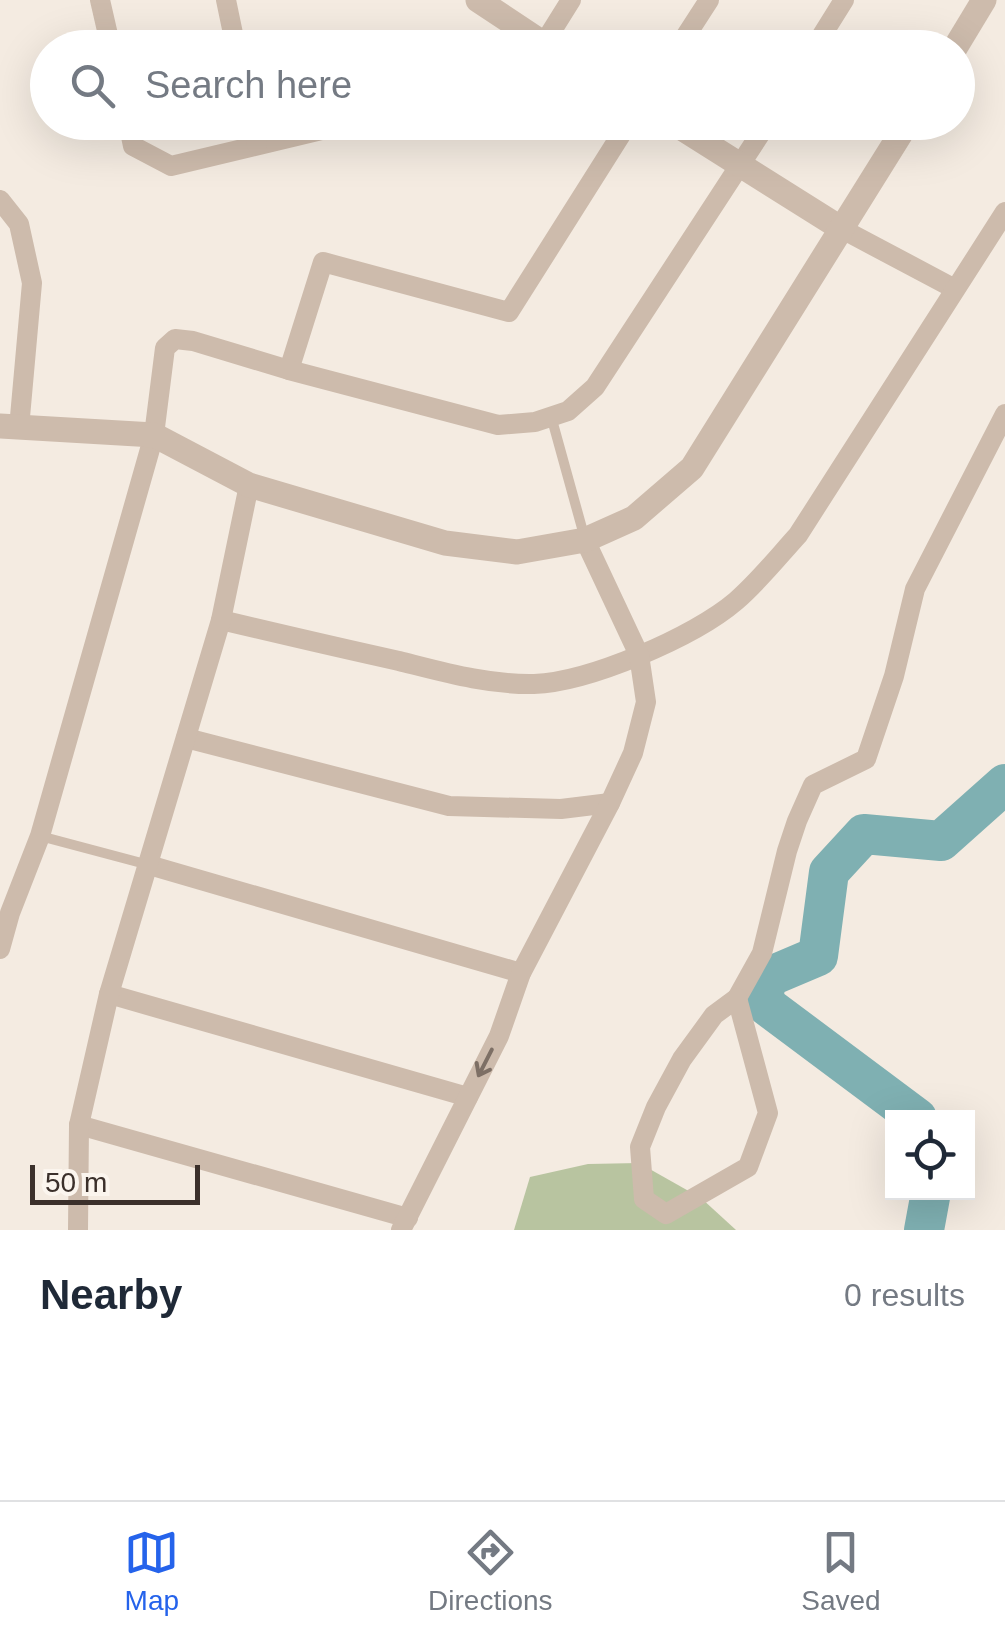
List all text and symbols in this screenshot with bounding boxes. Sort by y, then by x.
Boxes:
search box [30,30,975,140]
icon: search [65,58,120,113]
text: Search here [145,64,352,106]
one-way arrow [475,1048,494,1078]
map controls [885,1110,975,1200]
button: locate [885,1110,975,1200]
scale bar [30,1160,200,1204]
text: 50 m [45,1167,107,1198]
text: Nearby [40,1271,182,1318]
text: 0 results [844,1277,965,1313]
tab: Map [124,1525,179,1617]
tab: Directions [428,1525,553,1617]
tab: Saved [801,1525,881,1617]

